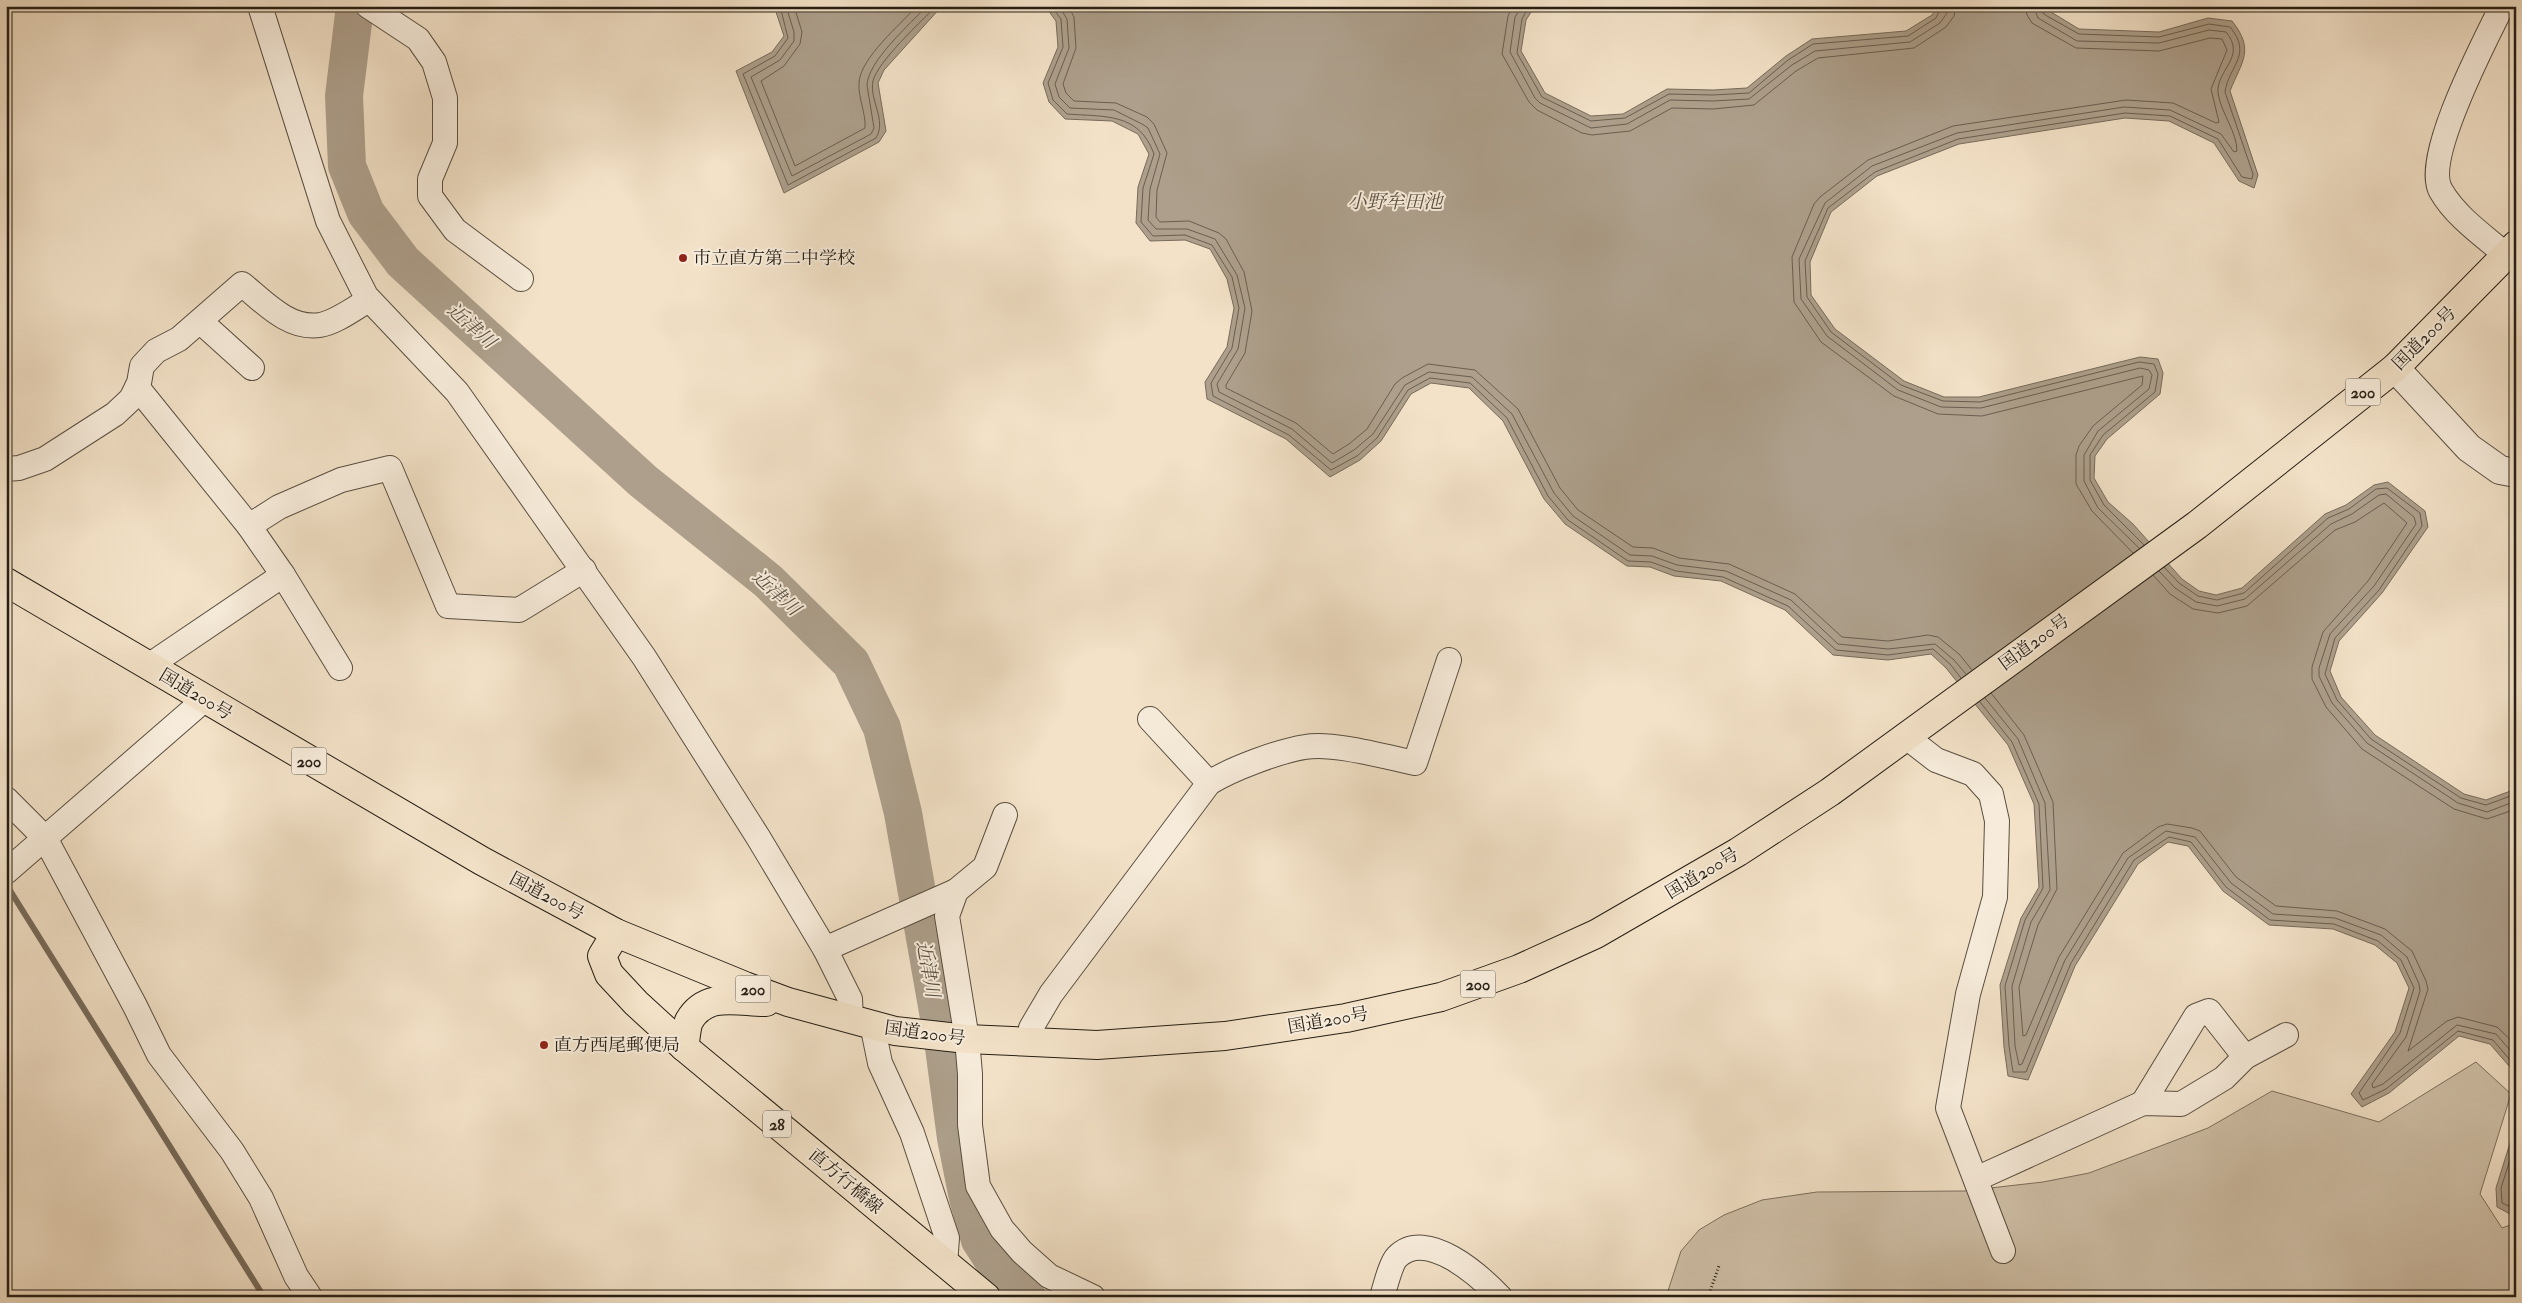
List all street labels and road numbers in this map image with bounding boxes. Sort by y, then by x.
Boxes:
street label: 国道200号 [2387,301,2461,375]
road number: 200 [2346,378,2380,406]
street label: 国道200号 [1995,609,2074,676]
street label: 国道200号 [155,664,237,725]
road number: 200 [292,748,326,774]
street label: 国道200号 [1661,843,1743,904]
street label: 国道200号 [505,867,588,926]
road number: 200 [1460,971,1496,998]
road number: 200 [736,976,770,1002]
street label: 国道200号 [1286,1002,1370,1039]
street label: 国道200号 [883,1016,967,1051]
road number: 28 [763,1110,791,1138]
street label: 直方行橋線 [804,1144,888,1219]

